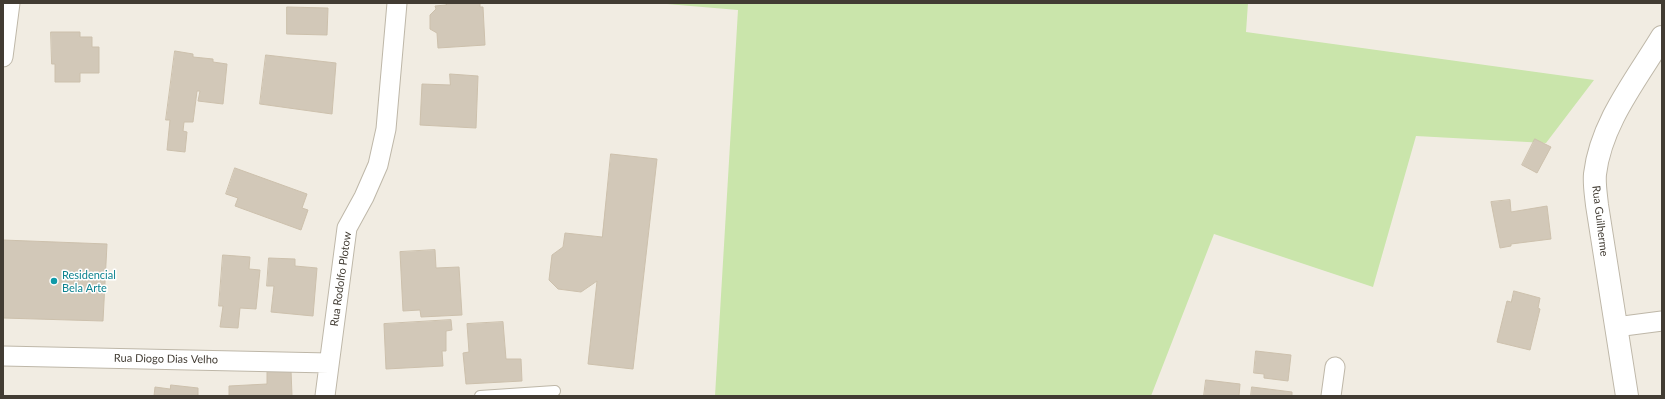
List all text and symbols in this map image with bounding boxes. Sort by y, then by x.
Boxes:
street label: Rua Guilherme [1589,185,1611,257]
street label: Rua Rodolfo Plotow [328,231,354,327]
place label: Residencial Bela Arte [62,268,116,294]
marker: Residencial Bela Arte [49,276,59,286]
street label: Rua Diogo Dias Velho [114,351,218,367]

